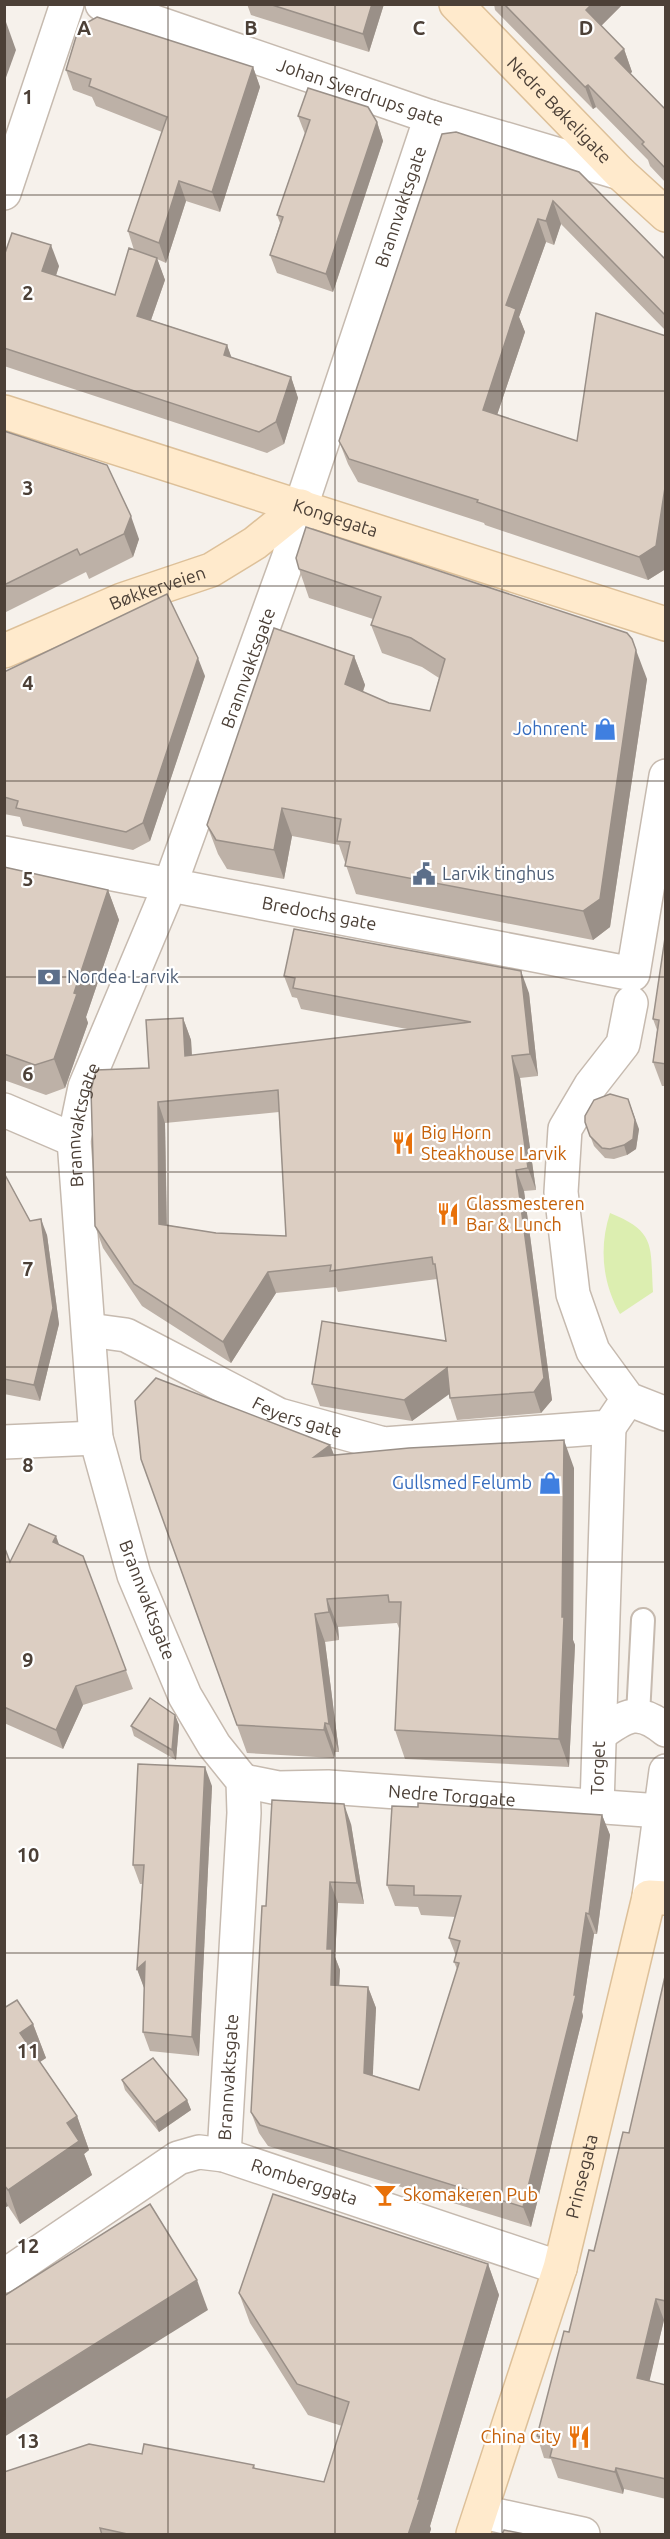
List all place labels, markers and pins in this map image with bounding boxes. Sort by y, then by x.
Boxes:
shop icon: Johnrent [592,716,618,742]
place label: Johnrent [513,718,587,738]
public building icon: Larvik tinghus [411,861,437,887]
place label: Larvik tinghus [442,863,555,883]
bank icon: Nordea Larvik [36,964,62,990]
place label: Nordea Larvik [67,966,179,986]
place label: Big Horn Steakhouse Larvik [421,1122,567,1163]
restaurant icon: Big Horn Steakhouse Larvik [390,1130,416,1156]
place label: Glassmesteren Bar & Lunch [466,1193,585,1234]
restaurant icon: Glassmesteren Bar & Lunch [435,1201,461,1227]
shop icon: Gullsmed Felumb [537,1470,563,1496]
place label: Gullsmed Felumb [392,1472,532,1492]
bar icon: Skomakeren Pub [372,2182,398,2208]
place label: Skomakeren Pub [403,2184,538,2204]
restaurant icon: China City [566,2424,592,2450]
place label: China City [480,2426,561,2446]

